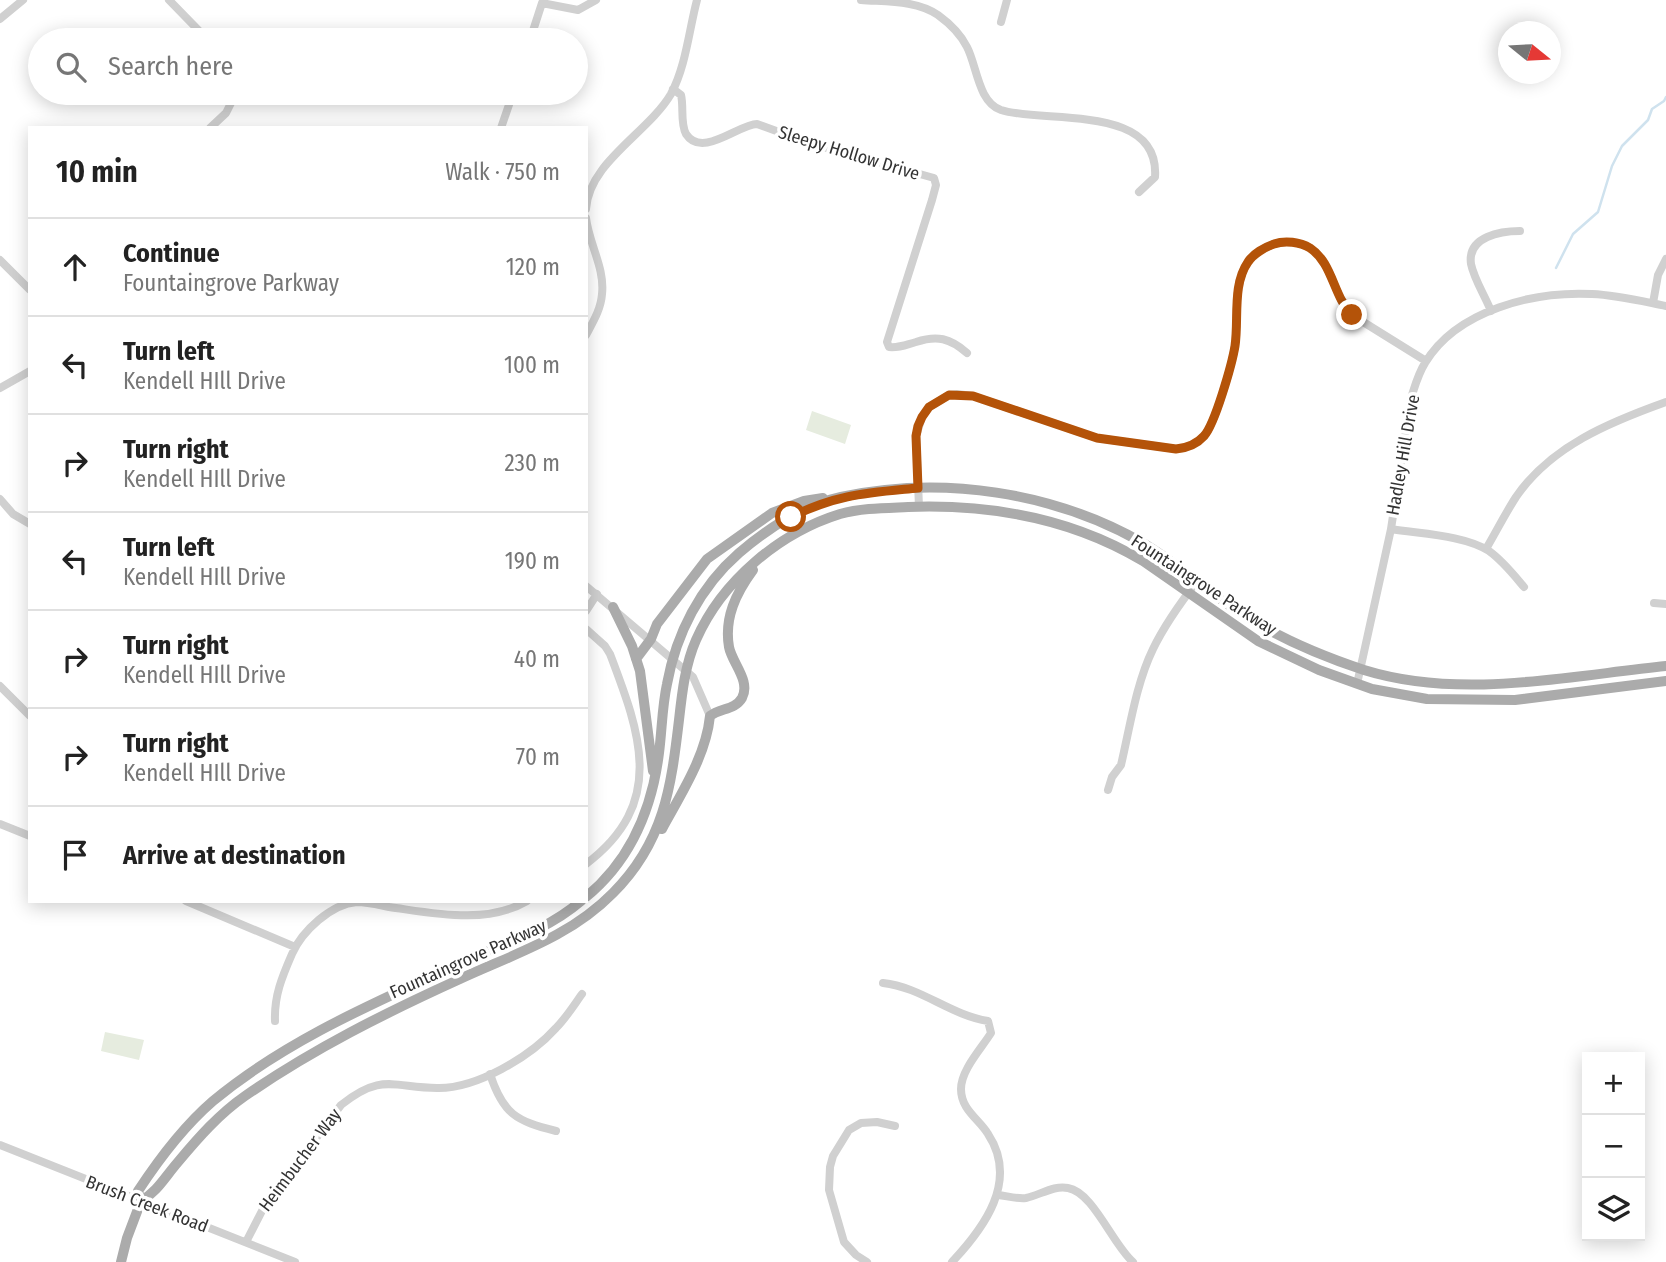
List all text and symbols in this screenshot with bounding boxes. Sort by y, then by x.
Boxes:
north arrow [1498,21,1561,84]
search box [28,28,588,105]
icon: search [52,48,90,86]
text: Search here [108,51,233,82]
street label: Sleepy Hollow Drive [776,121,922,185]
text: 10 min [56,154,138,190]
text: Walk · 750 m [445,158,560,186]
text: Continue [123,238,220,269]
icon: ahead [56,248,94,286]
text: 120 m [506,253,560,281]
text: Fountaingrove Parkway [123,269,339,297]
route end [1336,299,1367,330]
text: Turn left [123,336,215,367]
icon: left [56,346,94,384]
text: 100 m [504,351,560,379]
text: Kendell HIll Drive [123,367,286,395]
street label: Hadley Hill Drive [1382,393,1424,517]
text: Turn right [123,434,229,465]
icon: right [56,444,94,482]
text: 230 m [504,449,560,477]
text: Kendell HIll Drive [123,465,286,493]
route start [775,501,806,532]
street label: Fountaingrove Parkway [1127,530,1281,640]
text: Turn left [123,532,215,563]
icon: left [56,542,94,580]
text: 190 m [505,547,560,575]
text: Kendell HIll Drive [123,563,286,591]
text: Turn right [123,630,229,661]
icon: right [56,640,94,678]
text: 40 m [514,645,560,673]
text: Kendell HIll Drive [123,661,286,689]
text: Turn right [123,728,229,759]
icon: right [56,738,94,776]
text: 70 m [516,743,560,771]
text: Kendell HIll Drive [123,759,286,787]
icon: arrive [56,836,94,874]
text: Arrive at destination [123,840,346,871]
street label: Fountaingrove Parkway [386,915,550,1003]
map controls [1582,1052,1645,1241]
button: + [1582,1052,1645,1115]
street label: Heimbucher Way [254,1104,346,1216]
button: − [1582,1115,1645,1178]
street label: Brush Creek Road [83,1171,211,1237]
button: layers [1582,1178,1645,1241]

